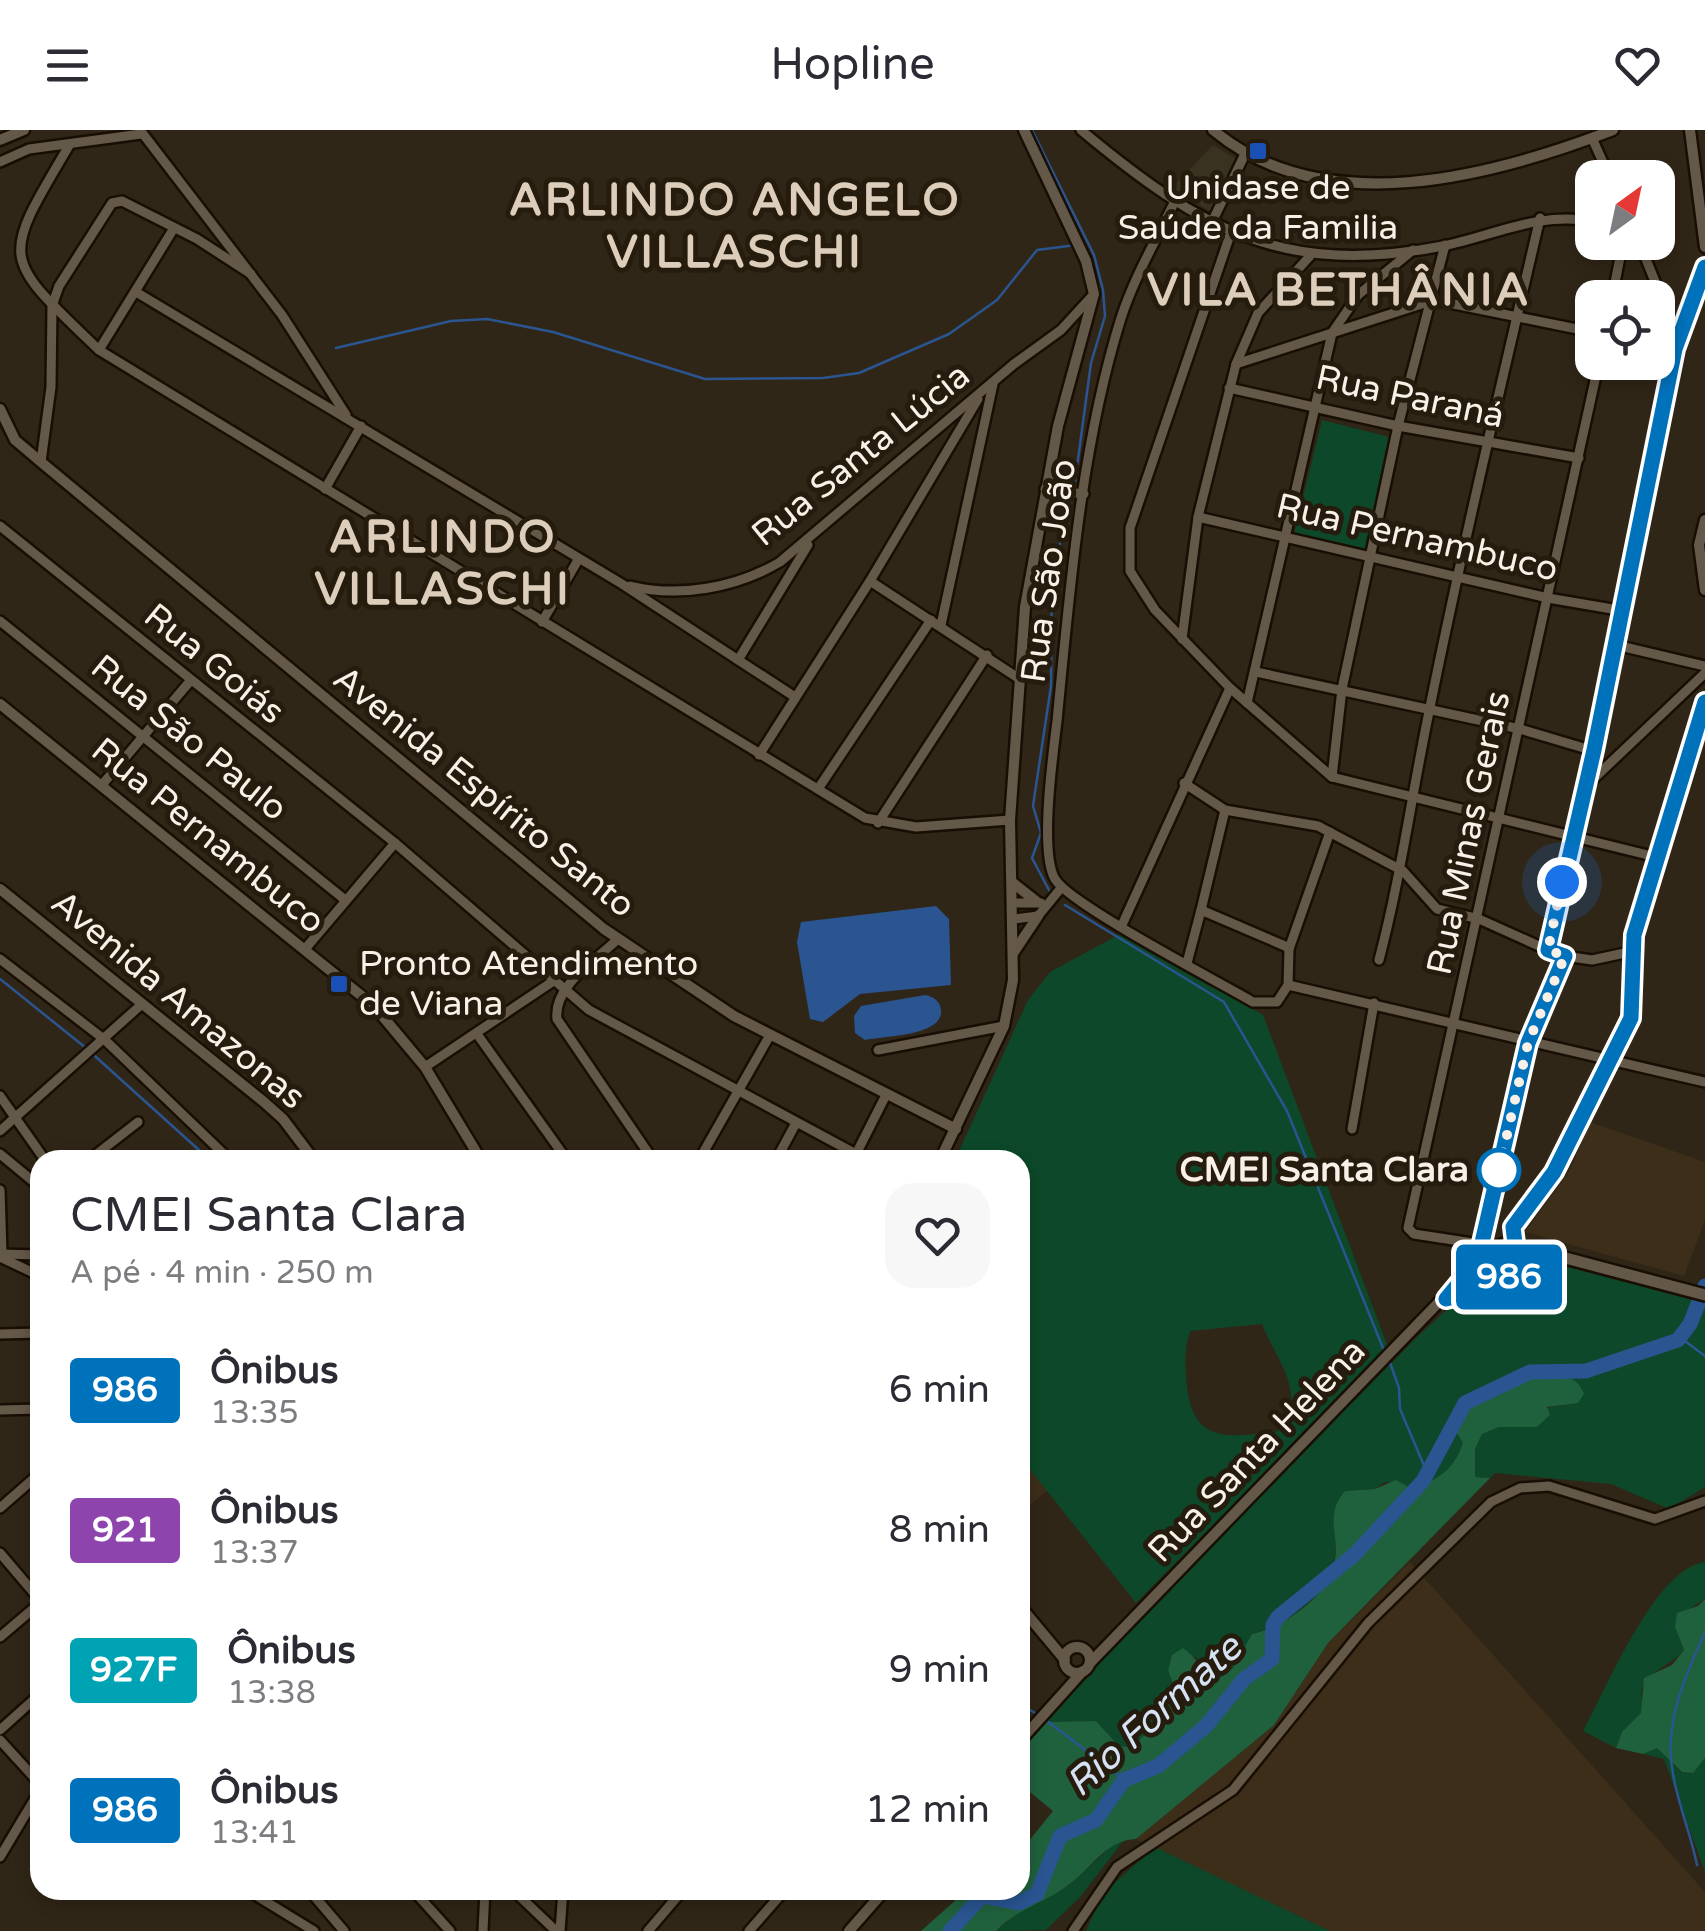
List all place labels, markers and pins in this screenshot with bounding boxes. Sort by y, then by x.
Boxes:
marker: Unidase de Saúde da Familia [1247,140,1269,162]
place label: Unidase de Saúde da Familia [1118,167,1398,249]
place label: Pronto Atendimento de Viana [359,943,698,1025]
marker: Pronto Atendimento de Viana [328,973,350,995]
place label: CMEI Santa Clara [1179,1149,1469,1191]
marker: CMEI Santa Clara [1478,1149,1520,1191]

